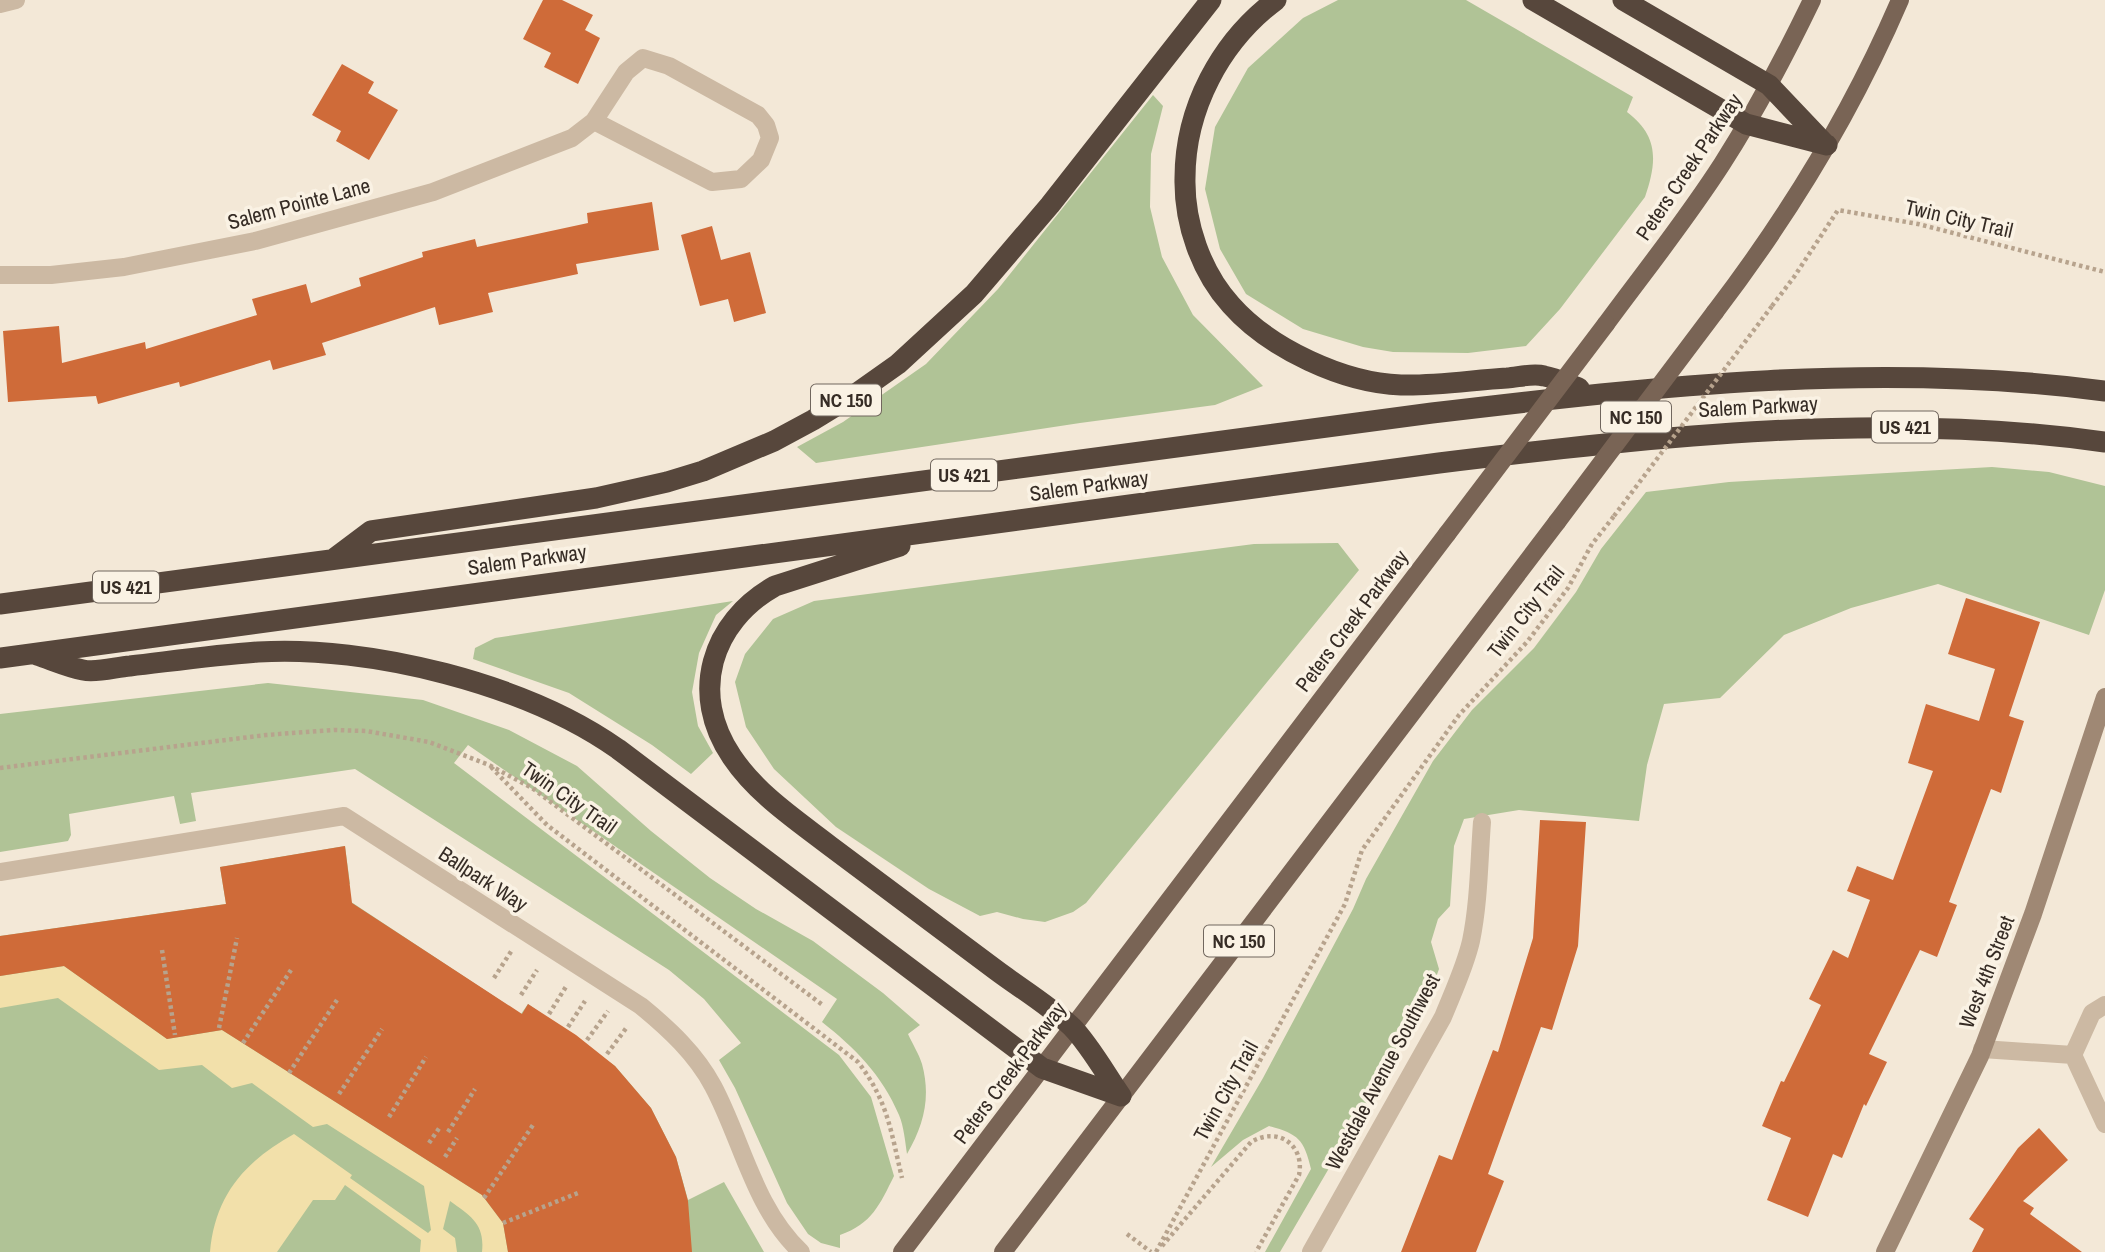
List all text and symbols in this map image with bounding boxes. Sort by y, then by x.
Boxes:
street label: Peters Creek Parkway [1629,87,1749,246]
street label: Salem Pointe Lane [224,171,373,236]
street label: Twin City Trail [1902,192,2016,245]
road number: NC 150 [811,384,881,416]
street label: Salem Parkway [1697,389,1819,424]
road number: NC 150 [1601,402,1671,432]
road number: US 421 [1872,412,1938,442]
road number: US 421 [931,460,997,490]
street label: Salem Parkway [1028,463,1151,508]
street label: Salem Parkway [466,537,589,582]
street label: Peters Creek Parkway [1288,543,1415,698]
street label: Twin City Trail [1480,559,1571,664]
road number: US 421 [93,572,159,602]
street label: Twin City Trail [516,754,623,841]
street label: Ballpark Way [433,839,534,918]
street label: West 4th Street [1952,911,2021,1032]
road number: NC 150 [1204,925,1274,956]
street label: Westdale Avenue Southwest [1318,968,1447,1175]
street label: Peters Creek Parkway [946,995,1073,1150]
street label: Twin City Trail [1186,1036,1265,1146]

